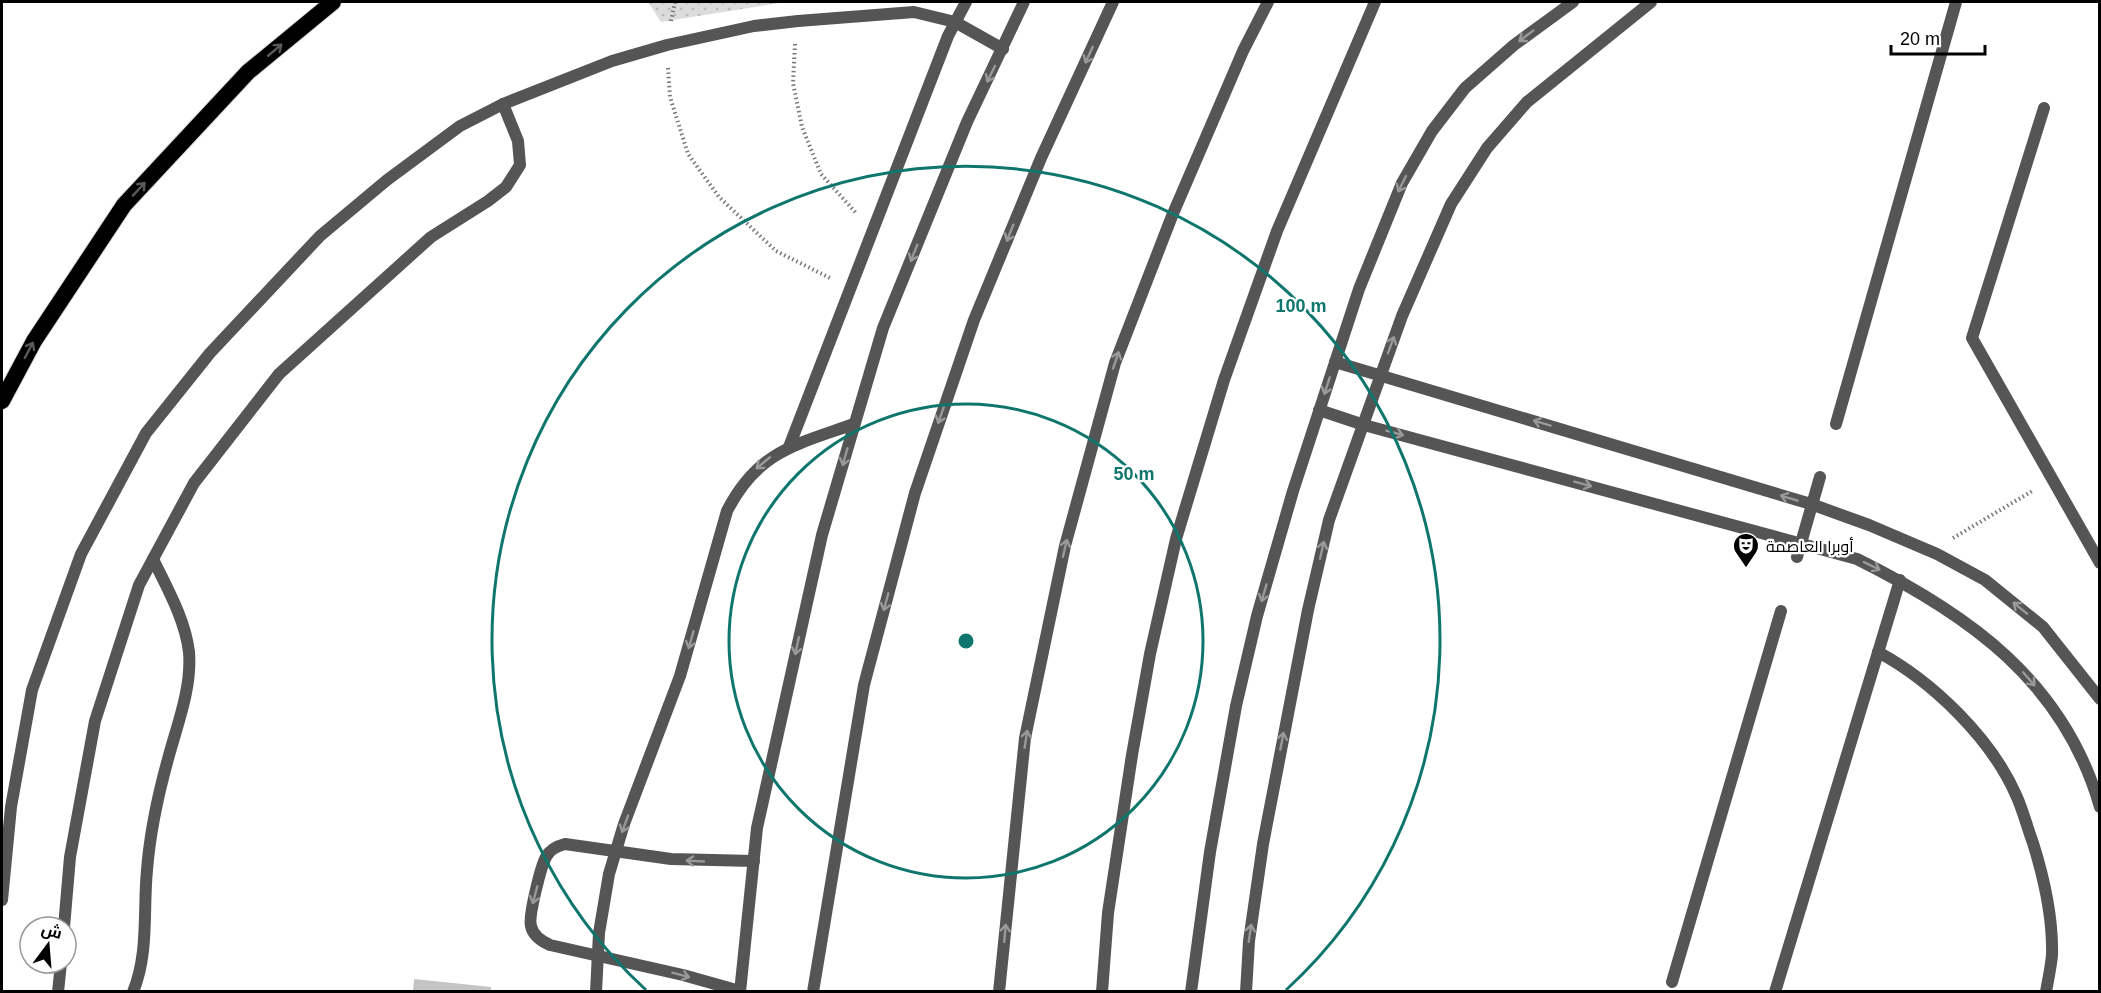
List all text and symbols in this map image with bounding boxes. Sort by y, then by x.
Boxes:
scale bar [1891,18,1986,56]
text: 20 m [1900,29,1940,49]
one-way arrow [1518,30,1534,43]
one-way arrow [267,43,283,56]
one-way arrow [1082,45,1094,63]
one-way arrow [984,64,996,82]
one-way arrow [1396,175,1408,192]
one-way arrow [131,181,146,196]
one-way arrow [1004,223,1015,242]
one-way arrow [908,243,919,261]
text: 100 m [1275,296,1327,316]
one-way arrow [1386,337,1397,355]
one-way arrow [23,342,35,359]
one-way arrow [1112,352,1123,370]
one-way arrow [1321,376,1332,395]
one-way arrow [935,405,946,424]
one-way arrow [1533,417,1552,428]
one-way arrow [1385,428,1404,439]
one-way arrow [839,447,850,466]
one-way arrow [755,457,771,470]
text: 50 m [1113,464,1155,484]
one-way arrow [1573,479,1592,490]
one-way arrow [1780,492,1799,503]
theatre icon: أوبرا العاصمة [1731,531,1761,569]
place label: أوبرا العاصمة [1766,537,1854,556]
one-way arrow [1059,539,1071,558]
one-way arrow [1317,541,1329,560]
one-way arrow [1862,561,1880,573]
one-way arrow [1258,583,1269,602]
one-way arrow [880,592,891,611]
one-way arrow [2012,602,2028,615]
one-way arrow [685,630,696,649]
centre of rings [956,631,976,651]
one-way arrow [791,636,802,655]
one-way arrow [2022,671,2036,686]
one-way arrow [1020,730,1031,750]
one-way arrow [1277,732,1288,751]
one-way arrow [618,814,629,833]
one-way arrow [686,855,706,866]
one-way arrow [529,885,541,904]
north arrow [18,915,78,975]
text: ش [40,920,64,943]
one-way arrow [1000,924,1011,944]
one-way arrow [1245,924,1256,944]
one-way arrow [671,970,690,982]

